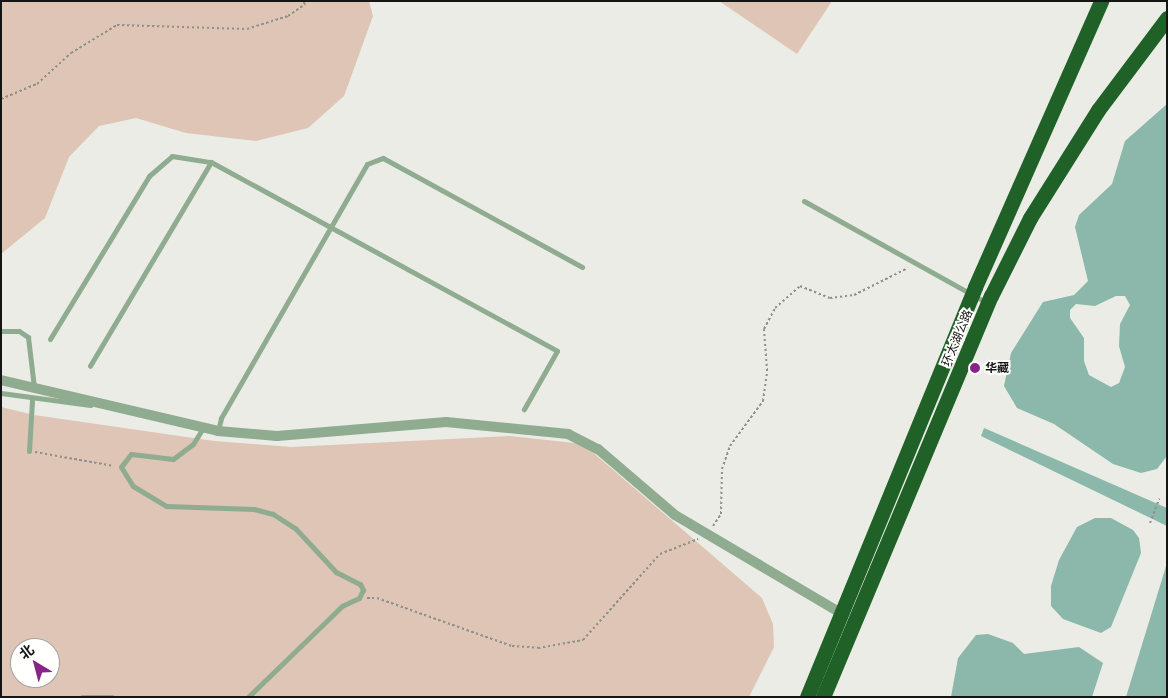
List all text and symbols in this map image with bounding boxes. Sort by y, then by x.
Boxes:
street label: 环太湖公路 [939,308,975,368]
place label: 华藏 [985,361,1009,375]
marker: 华藏 [969,362,981,374]
north arrow [10,638,60,688]
text: 北 [16,641,37,662]

